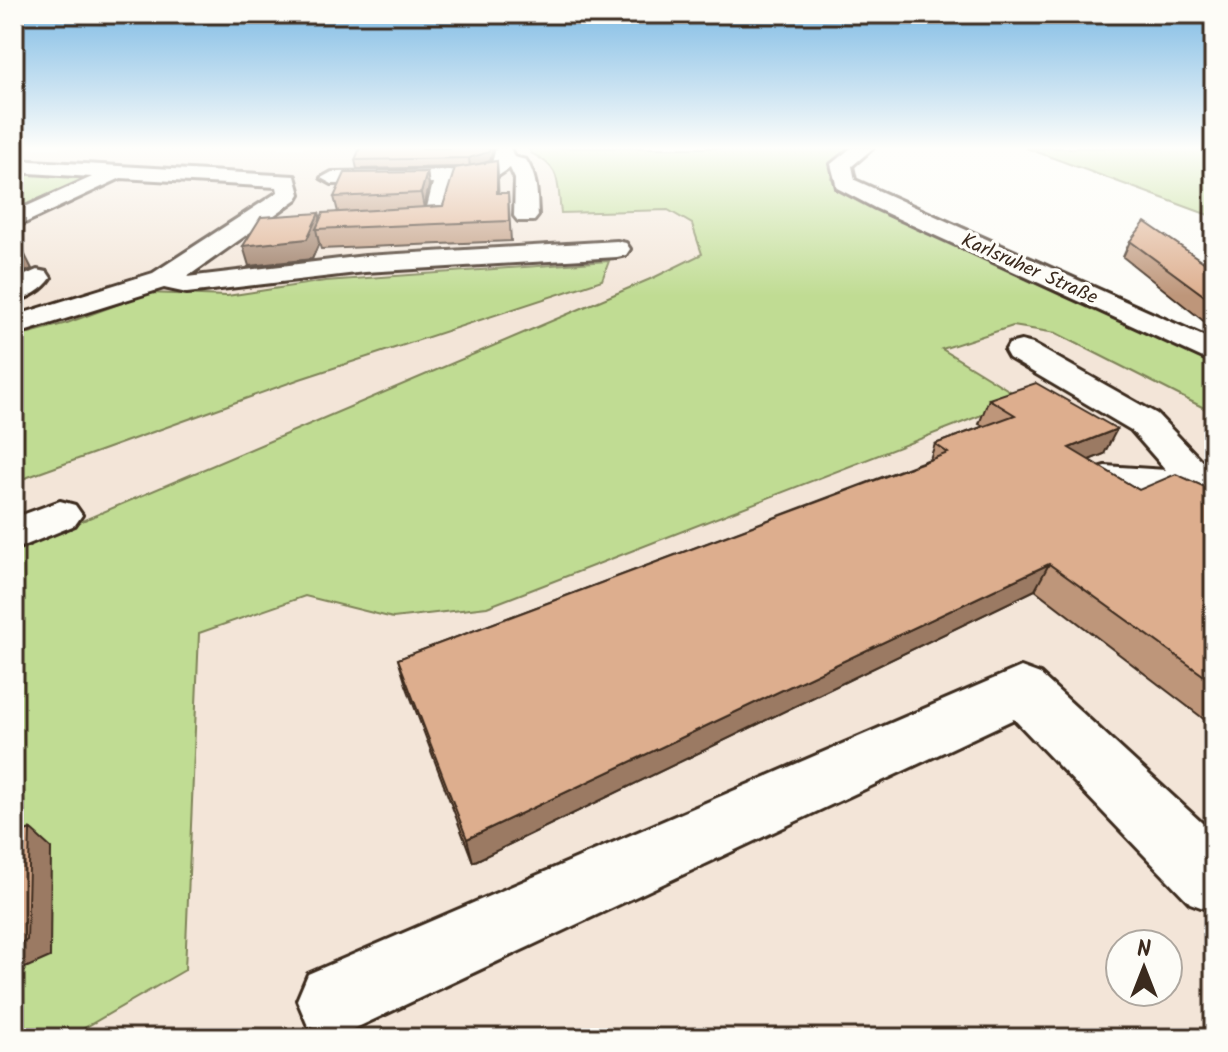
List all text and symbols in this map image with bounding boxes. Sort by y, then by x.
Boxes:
street label: Karlsruher Straße [956,225,1103,314]
north arrow [1104,928,1184,1008]
text: N [1137,933,1151,968]

